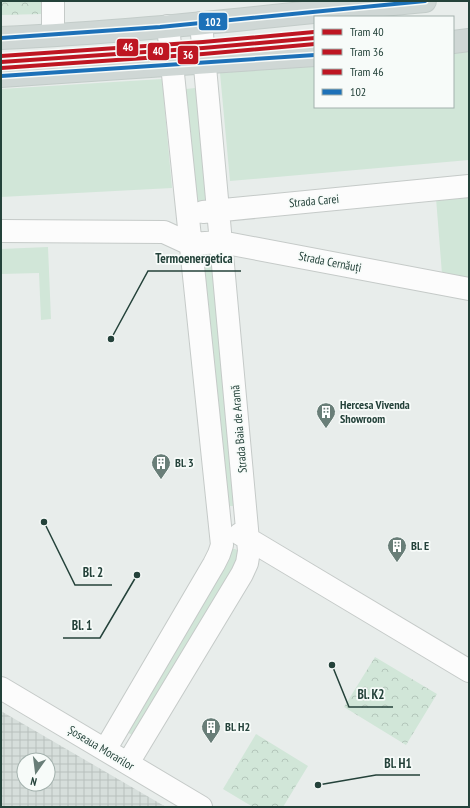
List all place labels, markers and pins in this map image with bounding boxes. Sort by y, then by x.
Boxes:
callout: Termoenergetica [148,246,241,271]
place label: Hercesa Vivenda Showroom [340,397,410,426]
building icon: Hercesa Vivenda Showroom [315,401,337,429]
building icon: Bl. 3 [150,452,172,480]
place label: Bl. 3 [175,455,194,470]
building icon: Bl. E [386,535,408,563]
place label: Bl. E [411,538,429,553]
callout: Bl. 2 [75,560,112,585]
callout: Bl. 1 [63,613,100,638]
callout: Bl. K2 [349,682,393,707]
building icon: Bl. H2 [200,716,222,744]
place label: Bl. H2 [225,719,250,734]
callout: Bl. H1 [376,750,420,775]

